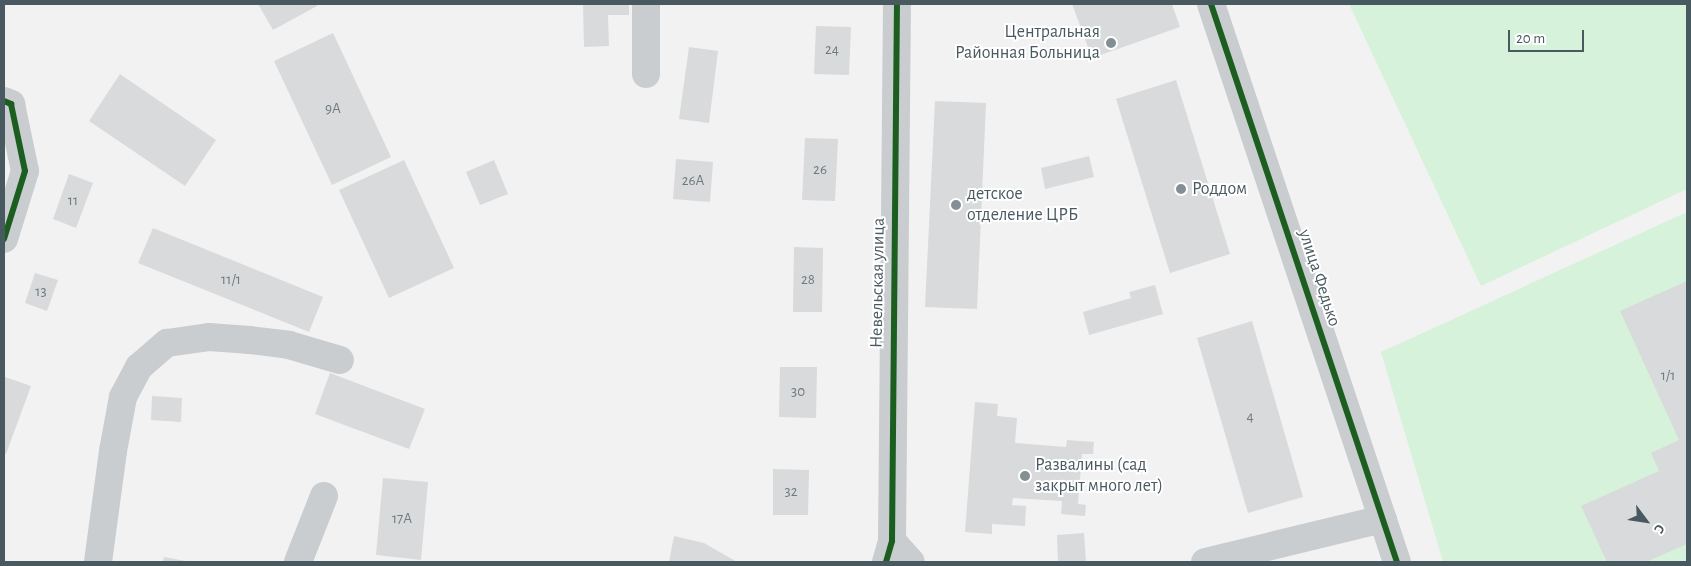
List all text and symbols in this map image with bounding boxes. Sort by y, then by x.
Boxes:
scale bar [1511,20,1587,52]
place label: Центральная Районная Больница [955,22,1100,64]
text: 20 m [1516,31,1545,46]
marker: Центральная Районная Больница [1104,36,1118,50]
house number: 24 [825,41,839,59]
house number: 9А [325,100,341,118]
house number: 26 [813,161,827,179]
house number: 26А [682,172,704,190]
place label: Роддом [1192,178,1247,200]
marker: Роддом [1174,182,1188,196]
place label: детское отделение ЦРБ [967,184,1078,226]
house number: 11 [68,192,78,210]
marker: детское отделение ЦРБ [949,198,963,212]
street label: Невельская улица [866,218,890,348]
street label: улица Федько [1293,227,1345,329]
house number: 11/1 [221,271,241,289]
house number: 28 [801,271,815,289]
house number: 13 [35,283,47,301]
house number: 1/1 [1661,367,1675,385]
house number: 30 [791,383,805,401]
house number: 4 [1246,408,1254,426]
place label: Развалины (сад закрыт много лет) [1035,455,1163,498]
marker: Развалины (сад закрыт много лет) [1019,470,1031,482]
house number: 32 [784,483,798,501]
north arrow [1621,496,1671,546]
house number: 17А [392,510,412,528]
text: С [1651,522,1667,536]

